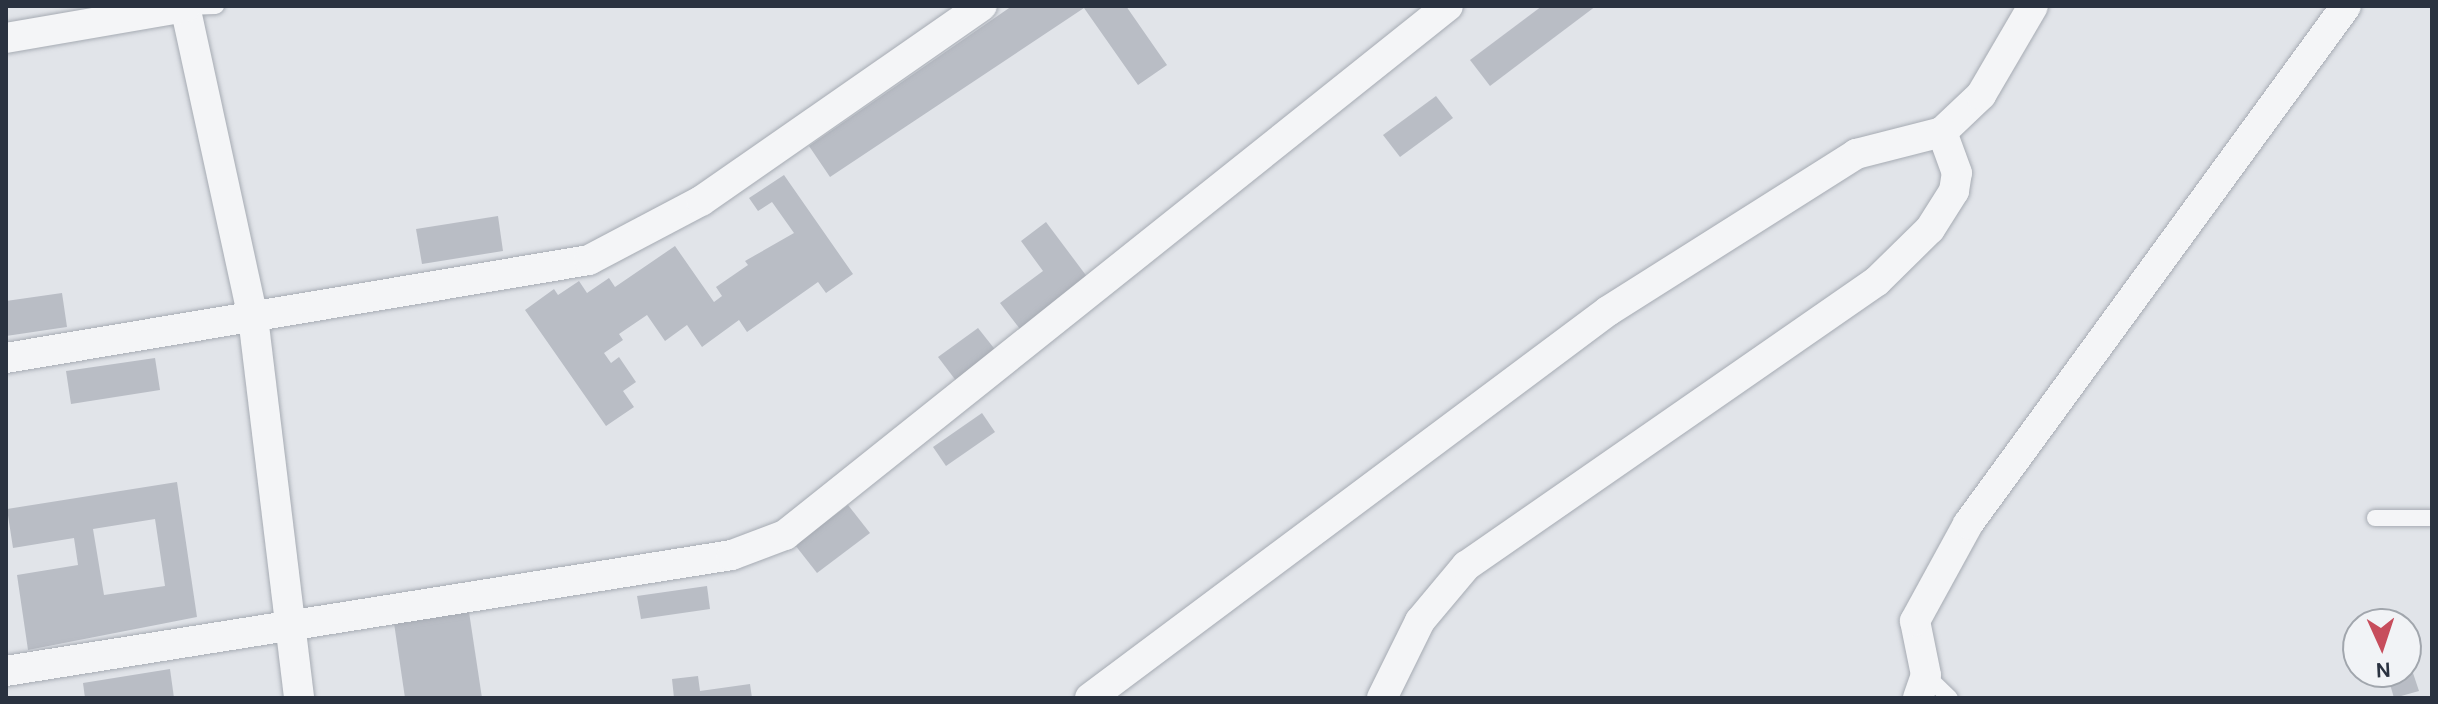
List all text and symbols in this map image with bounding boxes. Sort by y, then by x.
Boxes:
north arrow [2342,608,2422,688]
text: N [2375,657,2392,683]

